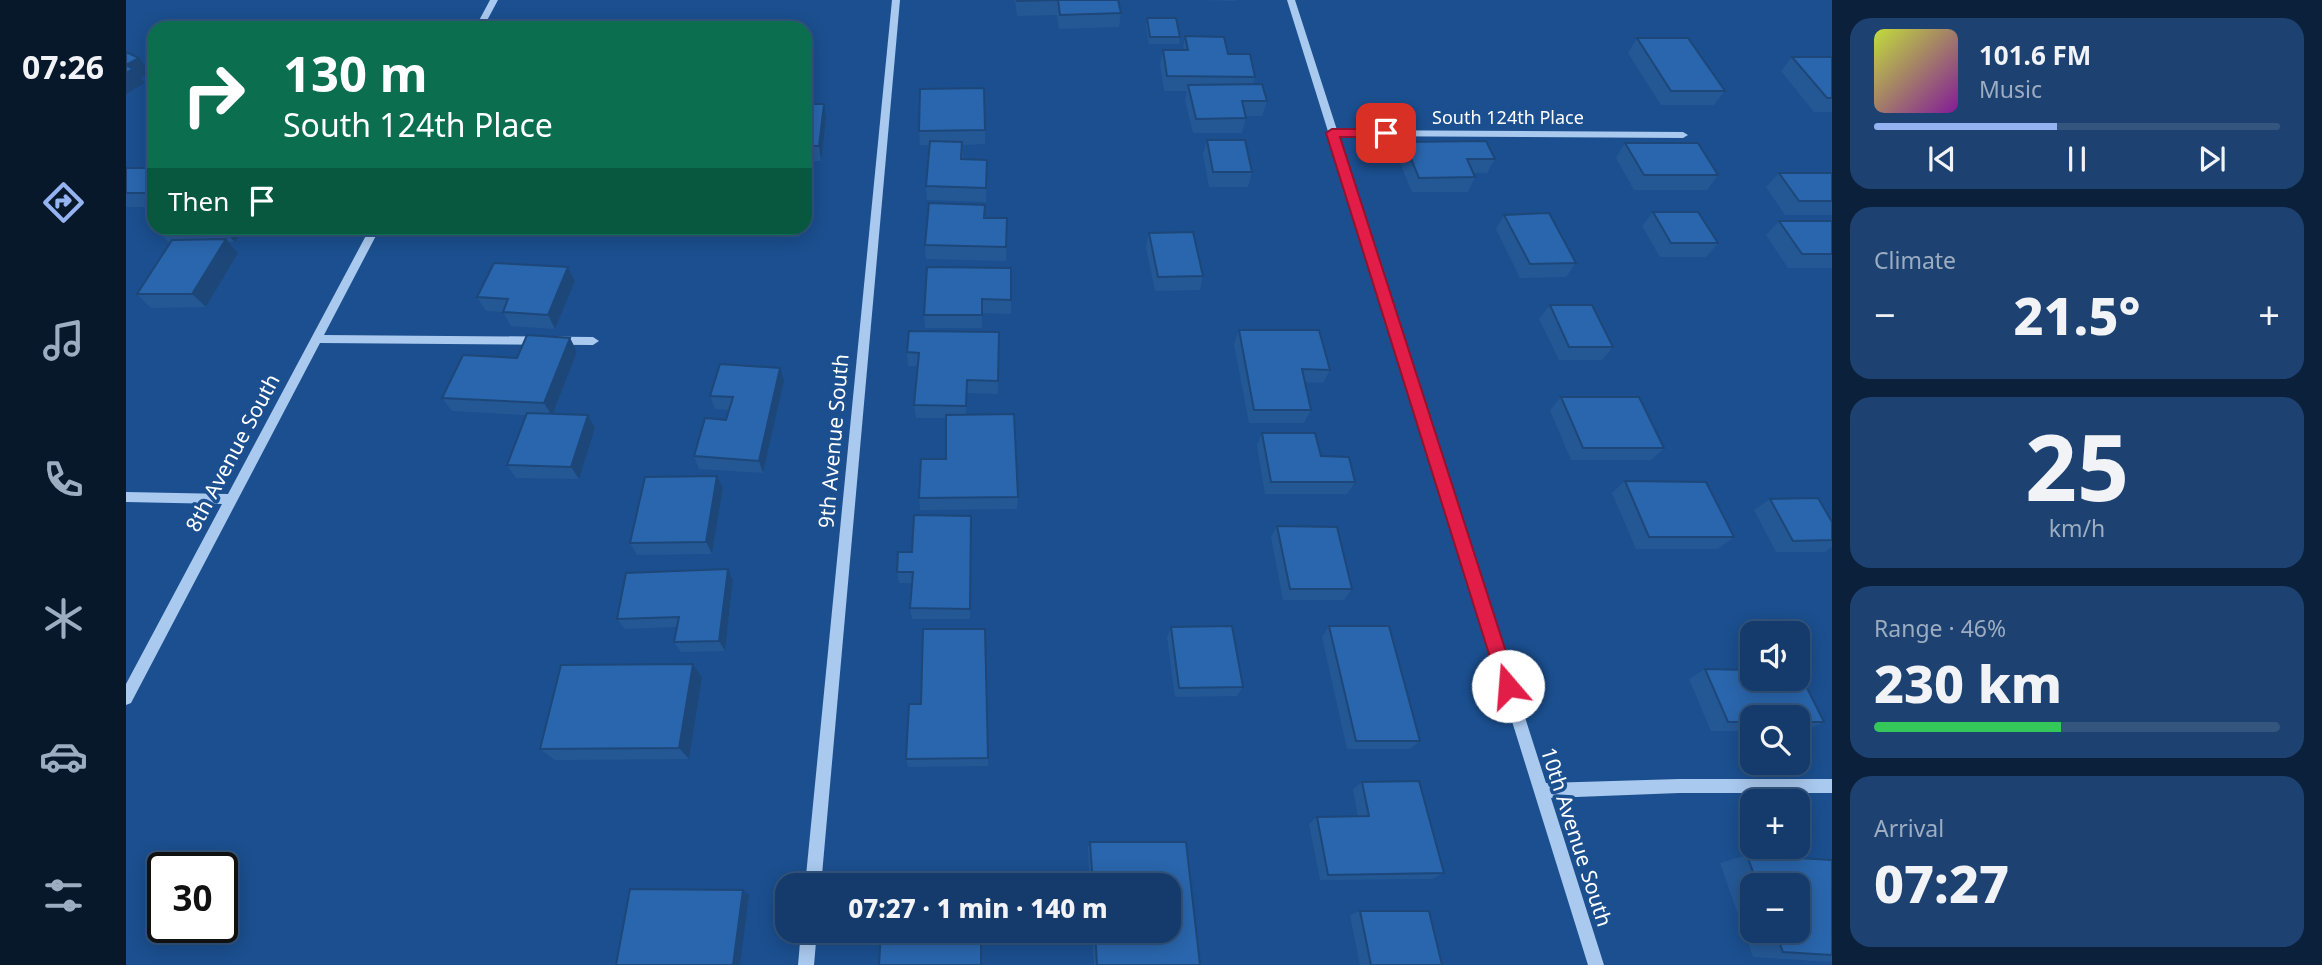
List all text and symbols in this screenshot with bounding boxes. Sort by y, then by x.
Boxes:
text: 101.6 FM [1979,37,2091,73]
text: 130 m [283,40,428,106]
text: 07:26 [22,45,104,88]
icon: right [168,49,259,140]
text: Music [1979,73,2042,105]
text: South 124th Place [283,103,553,146]
pin [1356,103,1416,163]
street label: South 124th Place [1432,105,1584,129]
icon: arrive [1367,114,1405,152]
icon: previous [1923,140,1961,178]
icon: pause [2058,140,2096,178]
icon: next [2193,140,2231,178]
icon: directions [39,178,88,227]
icon: arrive [243,182,281,220]
text: Then [168,183,229,219]
text: Climate [1874,244,1956,276]
text: 21.5° [2014,279,2140,350]
text: − [1874,288,1896,340]
text: + [2258,288,2280,340]
icon: music [39,316,88,365]
street label: 9th Avenue South [811,353,855,529]
street label: 8th Avenue South [179,369,286,536]
text: 25 [2025,404,2129,528]
icon: phone [39,455,88,504]
text: km/h [2049,512,2105,544]
icon: climate [39,594,88,643]
text: Range · 46% [1874,612,2006,644]
map controls [1740,621,1810,943]
button: sound [1740,621,1810,691]
text: 230 km [1874,647,2062,718]
position arrow [1471,649,1545,723]
button: search [1740,705,1810,775]
icon: car [39,732,88,781]
street label: 10th Avenue South [1535,743,1619,930]
button: + [1740,789,1810,859]
text: Arrival [1874,812,1944,844]
text: 07:27 [1874,847,2009,918]
speed limit sign: 30 [147,852,238,943]
icon: filters [39,871,88,920]
button: − [1740,873,1810,943]
text: 07:27 · 1 min · 140 m [848,890,1108,926]

